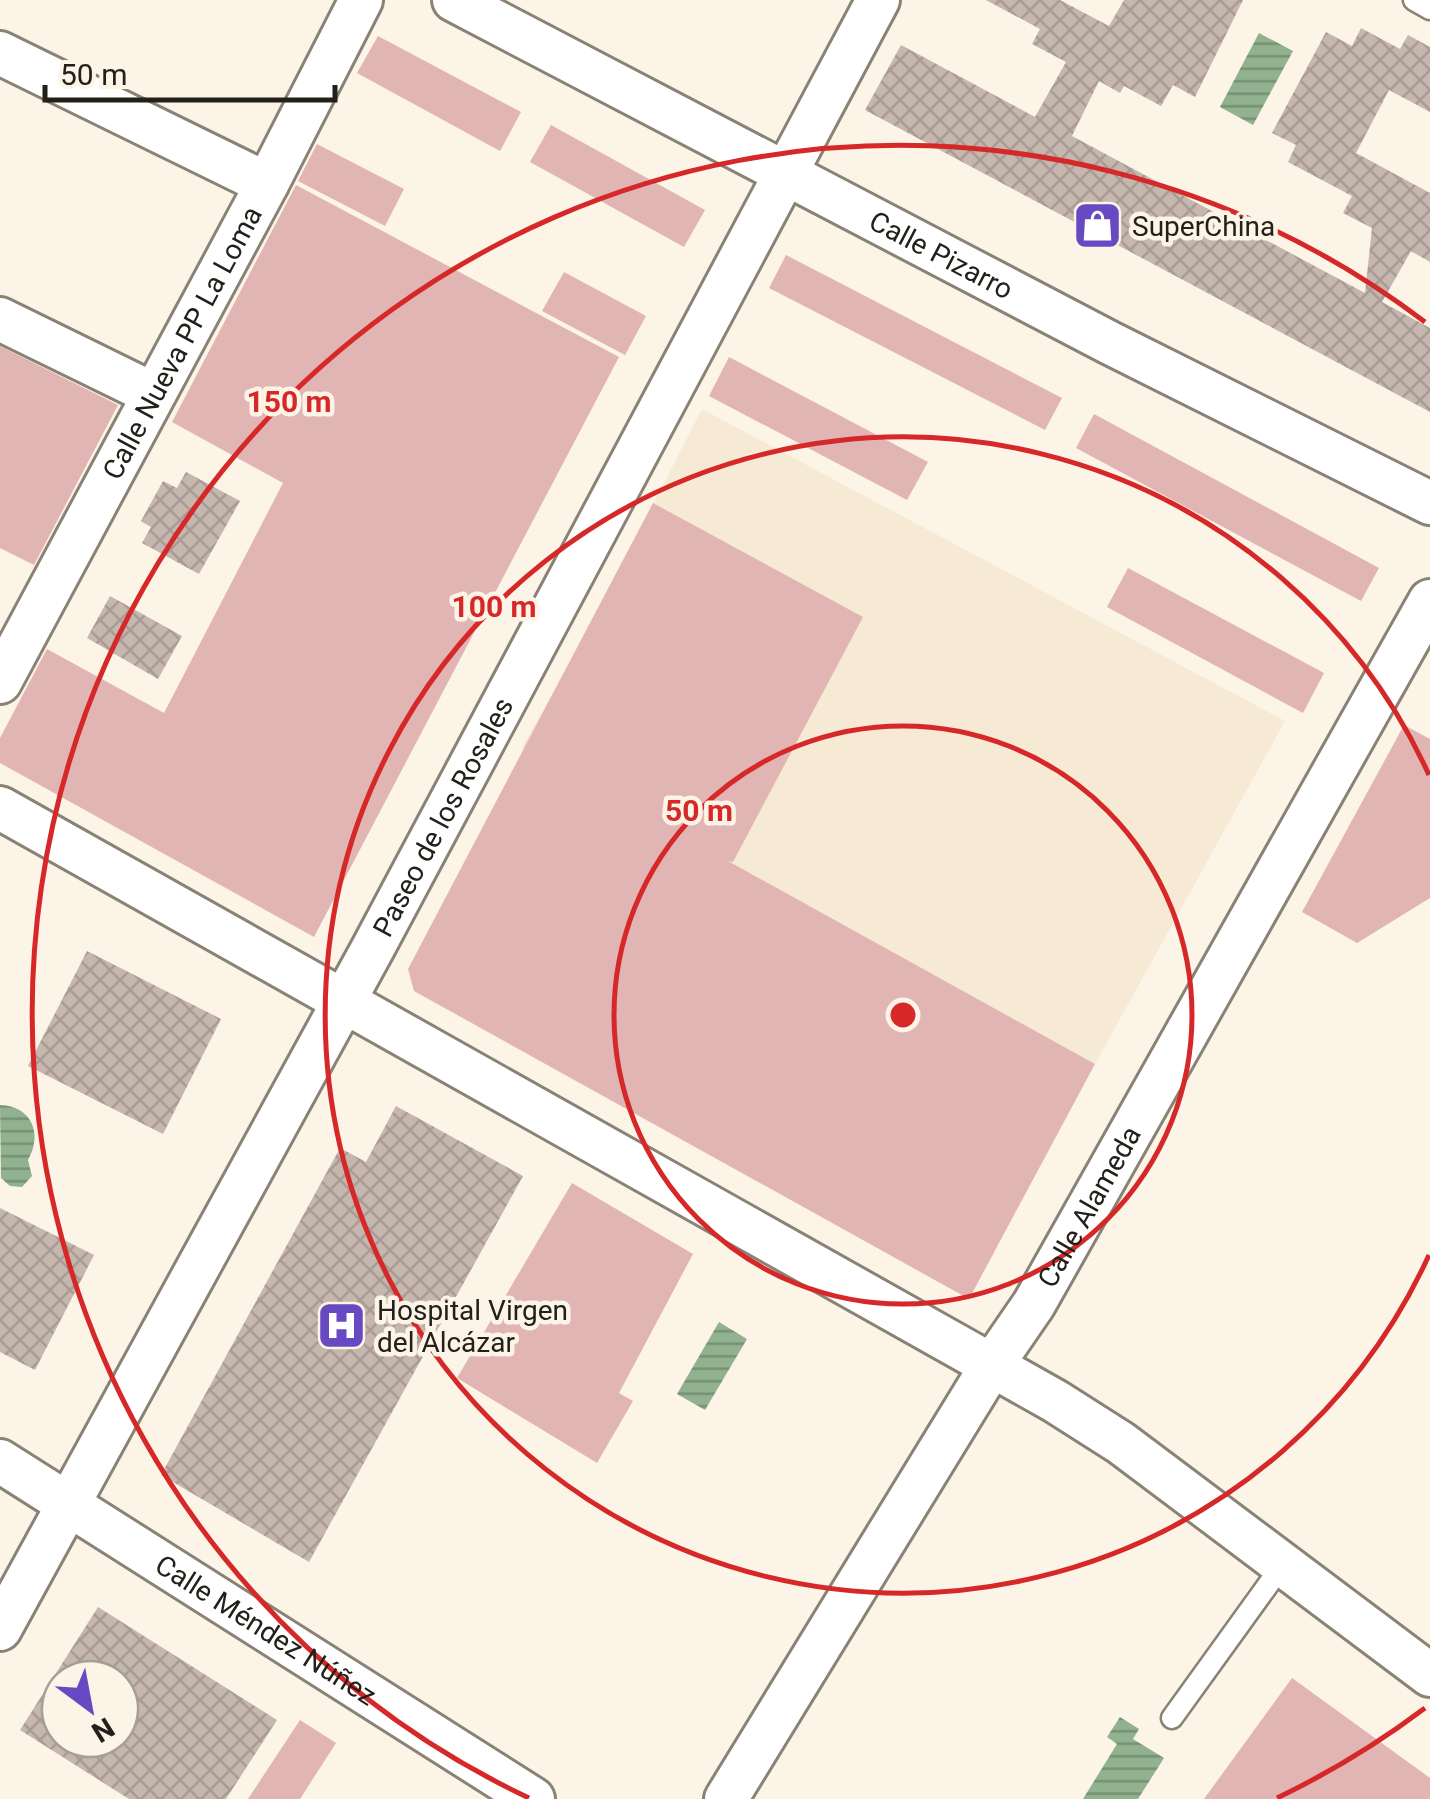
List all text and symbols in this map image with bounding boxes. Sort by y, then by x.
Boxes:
scale bar [45,40,335,102]
text: 50 m [60,57,127,92]
street label: Calle Nueva PP La Loma [95,200,269,485]
shop icon: SuperChina [1071,200,1123,252]
street label: Calle Pizarro [864,204,1019,306]
place label: SuperChina [1132,210,1275,243]
text: 150 m [246,384,332,419]
text: 100 m [451,589,537,624]
street label: Paseo de los Rosales [366,692,520,942]
text: 50 m [665,793,733,828]
centre of rings [885,997,921,1033]
street label: Calle Alameda [1030,1120,1147,1293]
place label: Hospital Virgen del Alcázar [377,1294,568,1359]
hospital icon: Hospital Virgen del Alcázar [316,1300,368,1352]
street label: Calle Méndez Núñez [150,1548,382,1712]
north arrow [40,1659,140,1759]
text: N [86,1711,120,1749]

